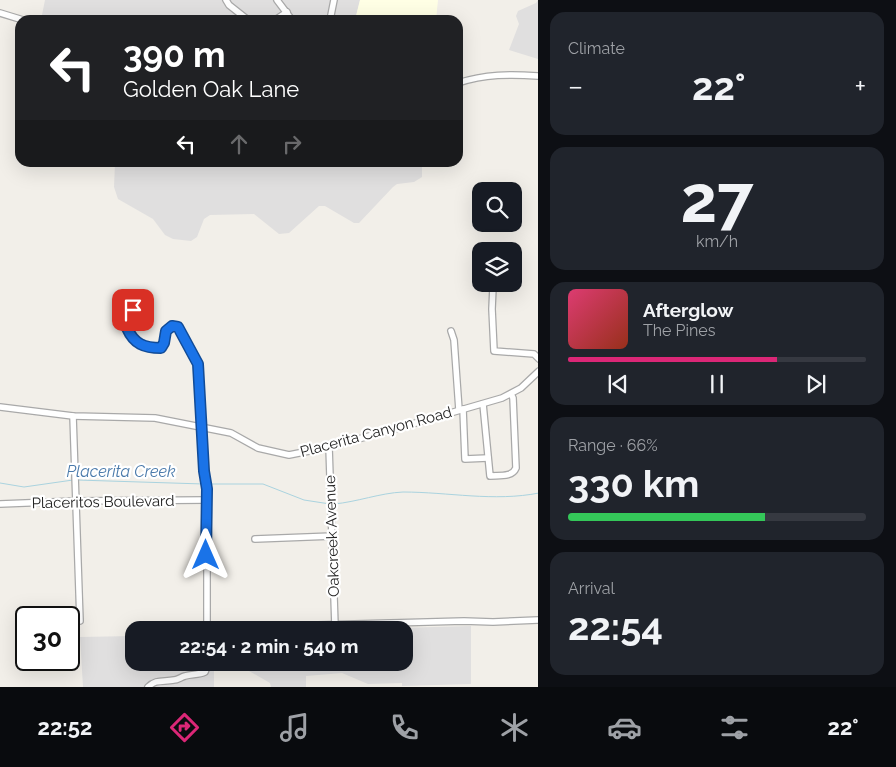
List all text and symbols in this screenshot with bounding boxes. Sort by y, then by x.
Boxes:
text: 390 m [123,34,226,75]
icon: left [40,35,105,100]
text: Climate [568,39,625,58]
text: 22° [692,64,745,109]
text: − [568,70,583,103]
text: + [854,70,866,103]
text: Golden Oak Lane [123,76,299,102]
icon: left [172,130,200,158]
icon: ahead [225,130,253,158]
icon: right [278,130,306,158]
text: 27 [680,161,754,237]
map controls [472,182,522,292]
button: search [472,182,522,232]
text: km/h [696,232,738,251]
button: layers [472,242,522,292]
pin [112,289,154,331]
icon: arrive [119,296,147,324]
text: Afterglow [643,299,733,321]
text: The Pines [643,321,715,340]
icon: previous [604,370,632,398]
icon: pause [703,370,731,398]
icon: next [802,370,830,398]
street label: Placerita Canyon Road [298,403,454,461]
text: Range · 66% [568,436,658,455]
text: 330 km [568,461,699,506]
water label: Placerita Creek [66,462,176,481]
street label: Oakcreek Avenue [321,475,343,597]
street label: Placeritos Boulevard [31,492,175,512]
position arrow [179,528,231,580]
text: Arrival [568,579,615,598]
text: 22:54 [568,604,663,649]
speed limit sign: 30 [15,606,80,671]
text: 22:54 · 2 min · 540 m [180,635,358,657]
icon: directions [167,710,202,745]
icon: music [277,710,312,745]
icon: phone [387,710,422,745]
icon: climate [497,710,532,745]
icon: car [607,710,642,745]
icon: filters [717,710,752,745]
text: 22:52 [38,714,92,740]
text: 22° [827,714,858,740]

